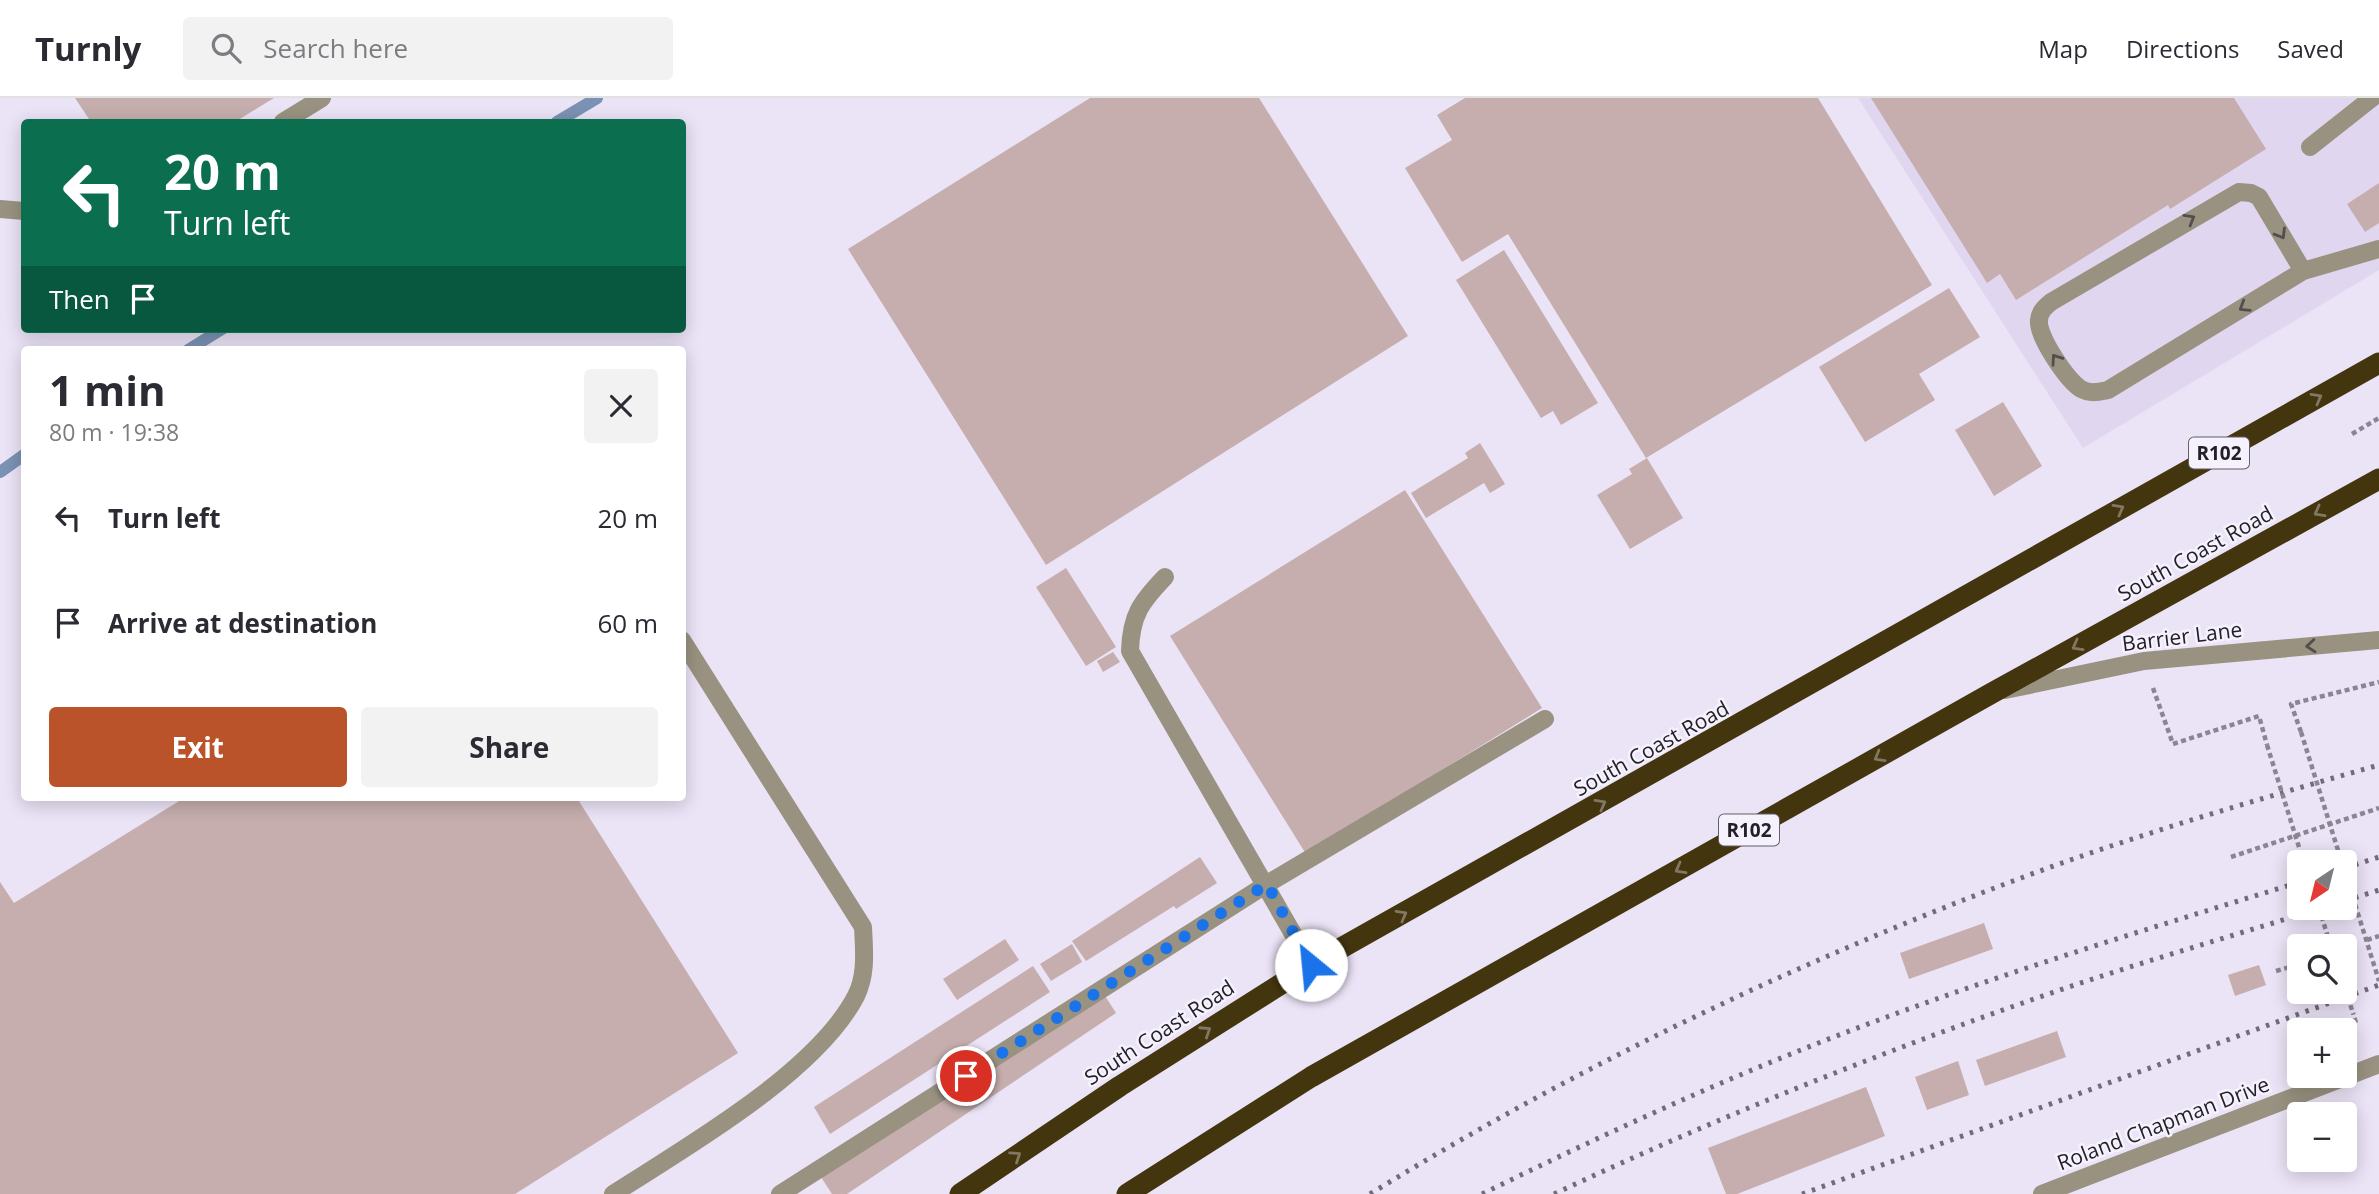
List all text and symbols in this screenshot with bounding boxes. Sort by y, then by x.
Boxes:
search box [183,17,673,80]
text: Turnly [35,26,141,71]
icon: search [207,29,245,67]
text: Search here [263,30,408,66]
text: Map [2038,32,2088,65]
text: Directions [2126,32,2239,65]
text: Saved [2277,32,2344,65]
text: 20 m [164,138,281,204]
icon: left [49,147,140,238]
text: Turn left [164,201,290,244]
one-way arrow [2182,214,2195,227]
one-way arrow [2273,227,2286,239]
icon: arrive [124,280,162,318]
text: Then [49,281,110,317]
one-way arrow [2239,298,2252,311]
one-way arrow [2052,354,2064,367]
text: 1 min [49,361,166,418]
button: close [584,369,658,443]
one-way arrow [2310,393,2323,406]
text: 80 m · 19:38 [49,416,179,448]
road number: R102 [2189,438,2249,468]
icon: left [49,499,87,537]
street label: South Coast Road [2112,499,2278,607]
text: Turn left [108,500,220,536]
text: 20 m [597,500,658,536]
one-way arrow [2111,504,2124,517]
one-way arrow [2314,504,2327,518]
icon: arrive [49,604,87,642]
text: Arrive at destination [108,605,377,641]
text: 60 m [597,605,658,641]
street label: Barrier Lane [2120,615,2244,657]
one-way arrow [2072,638,2084,651]
one-way arrow [2305,638,2316,653]
street label: South Coast Road [1568,694,1734,802]
button: Exit [49,707,347,787]
button: Share [361,707,658,787]
one-way arrow [1873,749,1886,762]
one-way arrow [1593,799,1606,812]
road number: R102 [1719,814,1779,846]
north arrow [2287,850,2357,920]
map controls [2287,850,2357,1172]
one-way arrow [1675,860,1688,874]
one-way arrow [1395,910,1407,923]
position arrow [1274,928,1348,1002]
button: search [2287,934,2357,1004]
street label: South Coast Road [1079,973,1239,1091]
button: + [2287,1018,2357,1088]
one-way arrow [1199,1026,1212,1039]
pin [936,1046,996,1106]
icon: arrive [947,1057,985,1095]
street label: Roland Chapman Drive [2053,1070,2273,1176]
button: − [2287,1102,2357,1172]
one-way arrow [1008,1151,1021,1164]

